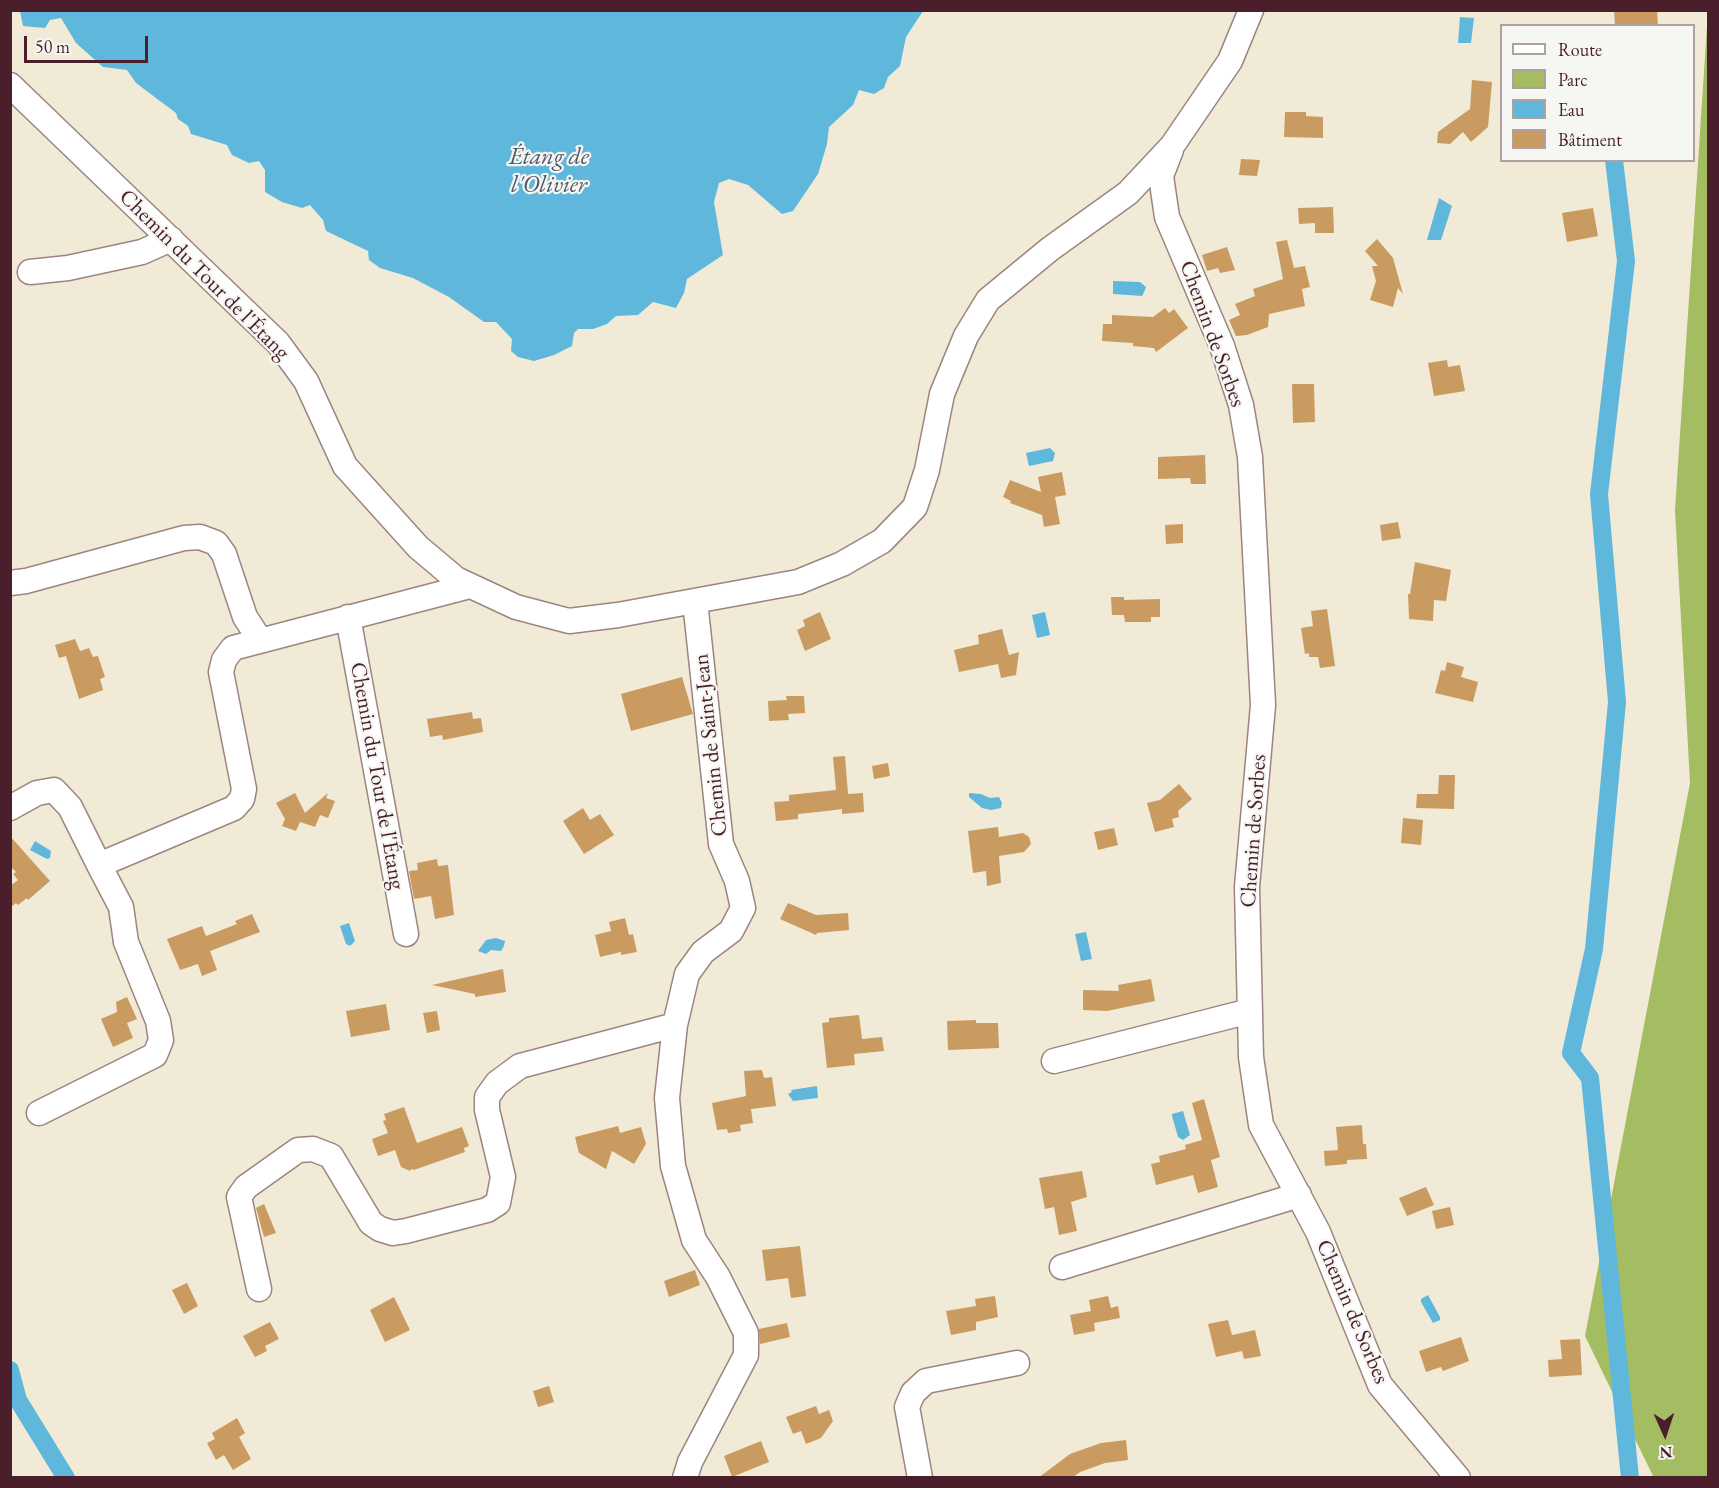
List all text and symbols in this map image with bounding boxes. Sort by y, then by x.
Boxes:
scale bar [27,24,152,62]
legend [1500,24,1695,162]
text: 50 m [35,35,70,58]
text: Route [1558,38,1602,61]
text: Parc [1558,68,1588,91]
text: Eau [1558,98,1584,121]
text: Bâtiment [1558,128,1622,151]
water label: Étang de l'Olivier [509,143,589,199]
street label: Chemin du Tour de l'Étang [113,184,295,366]
street label: Chemin de Sorbes [1173,257,1251,411]
street label: Chemin de Saint-Jean [688,652,734,838]
street label: Chemin du Tour de l'Étang [344,660,410,892]
street label: Chemin de Sorbes [1235,753,1273,909]
street label: Chemin de Sorbes [1310,1236,1394,1388]
north arrow [1635,1404,1695,1464]
text: N [1659,1442,1673,1463]

